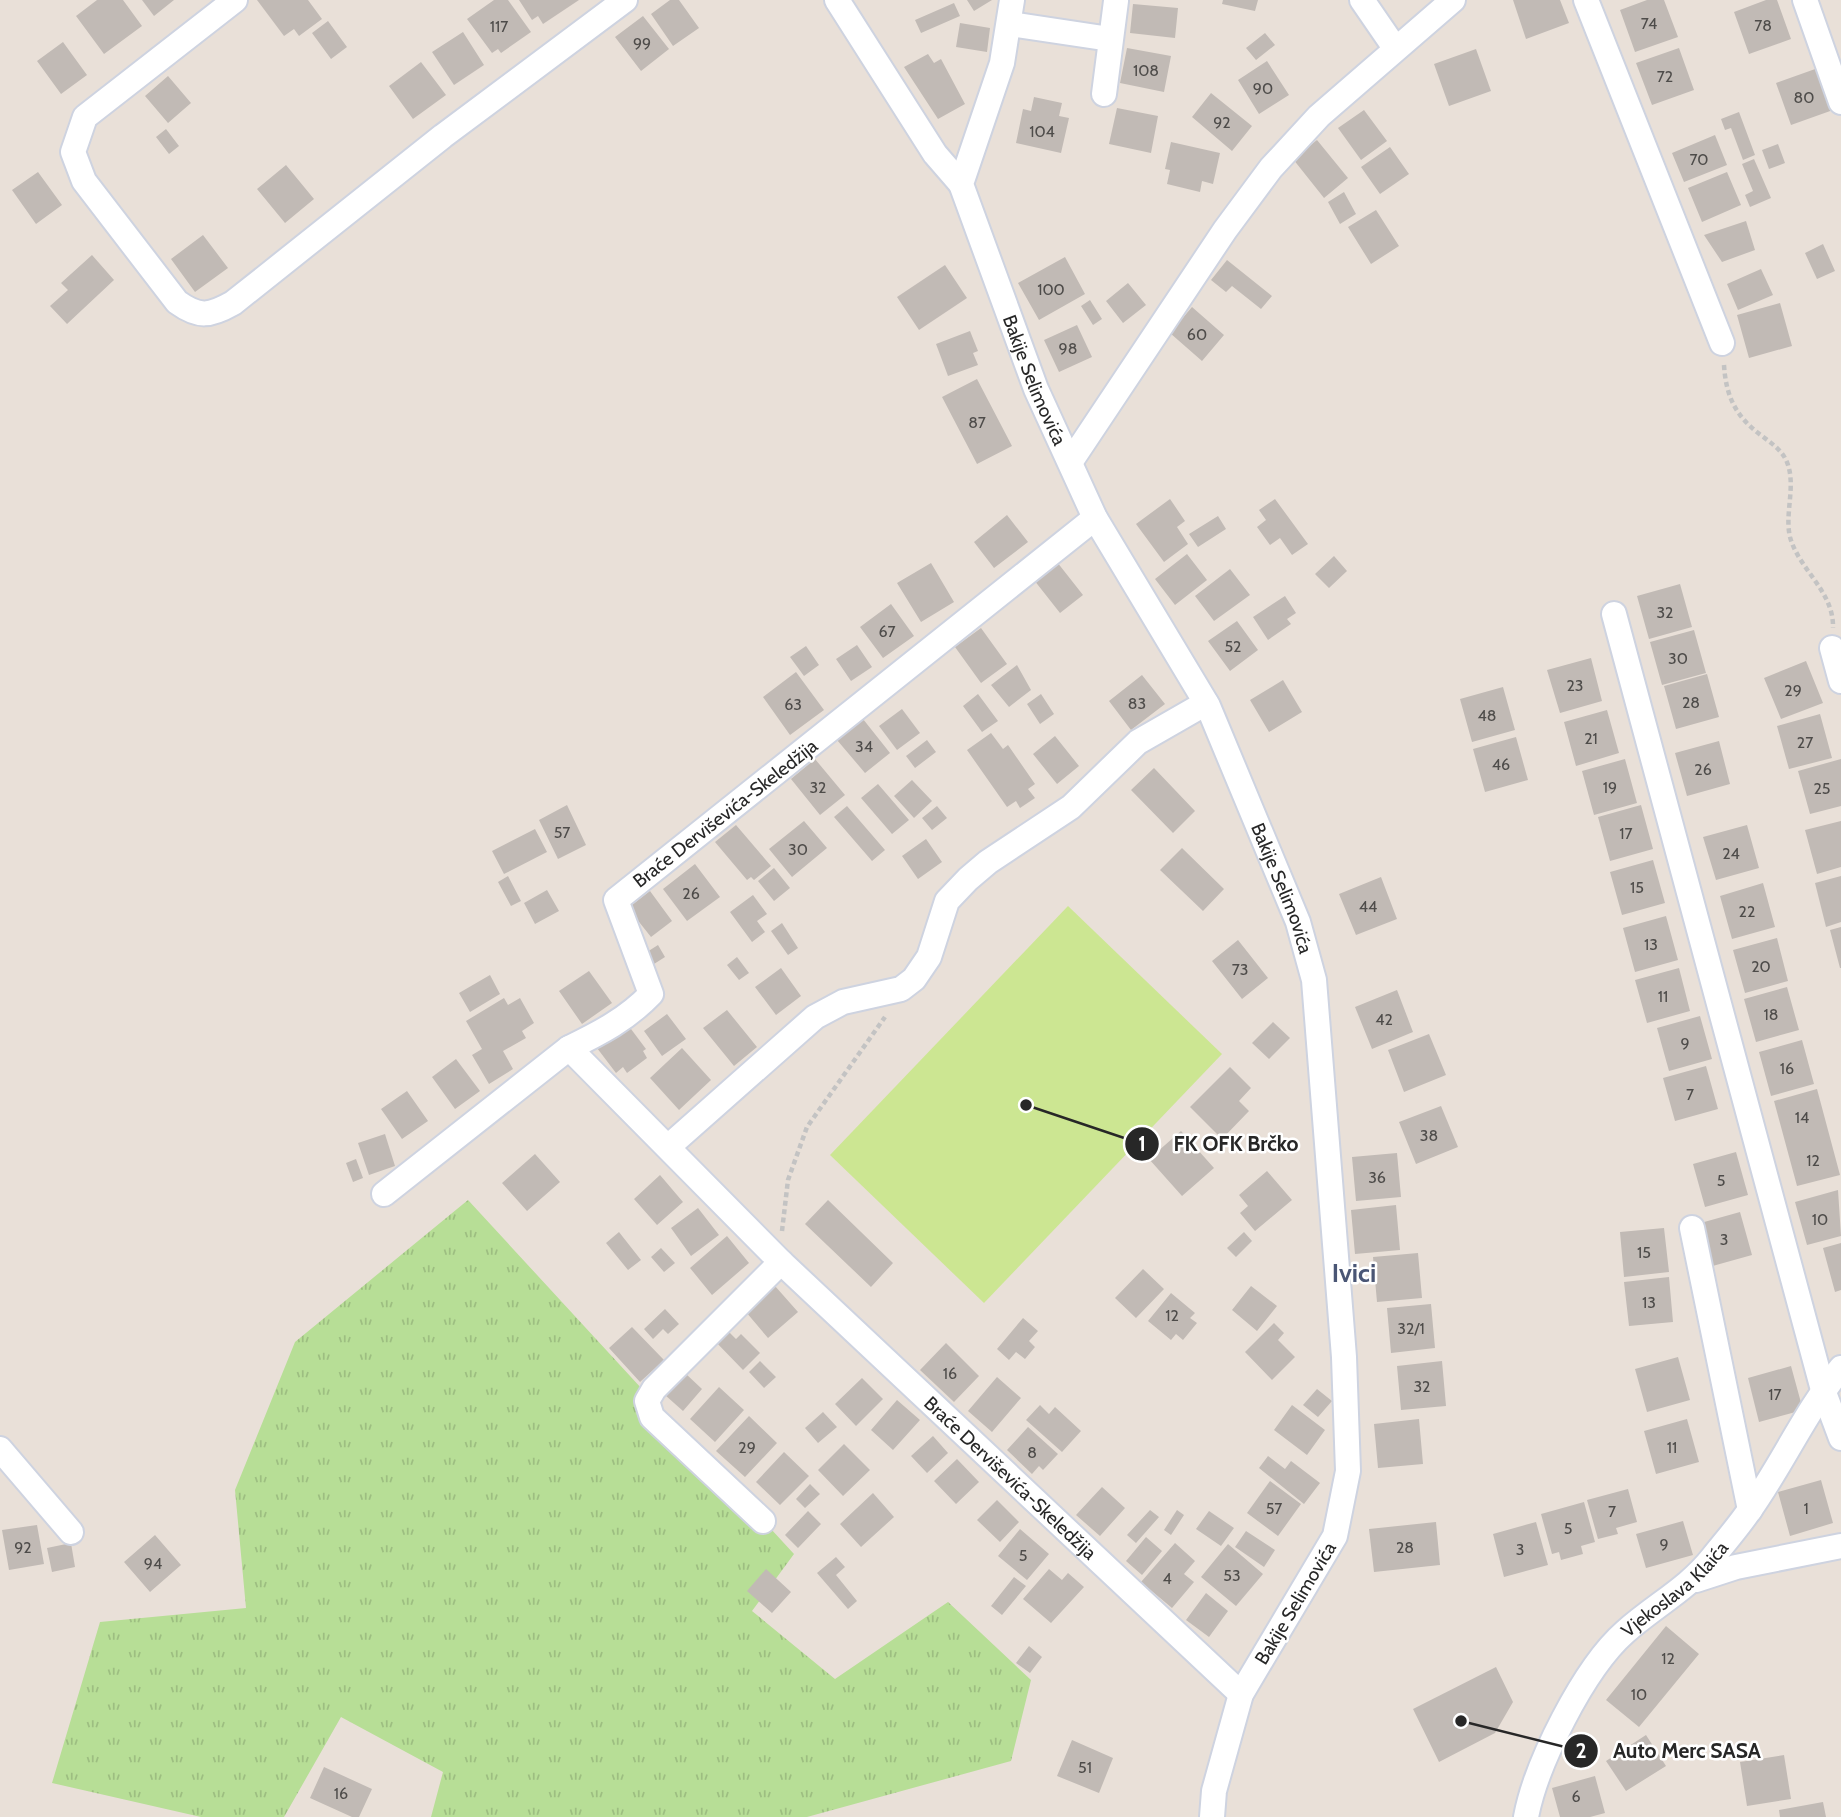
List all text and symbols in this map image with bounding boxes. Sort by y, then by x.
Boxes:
house number: 74 [1641,14,1657,33]
house number: 78 [1754,16,1772,35]
house number: 117 [490,17,508,36]
house number: 99 [633,34,651,53]
house number: 108 [1133,61,1159,80]
house number: 72 [1657,67,1673,86]
house number: 90 [1253,79,1273,98]
house number: 80 [1794,88,1814,107]
house number: 92 [1213,113,1231,132]
house number: 104 [1029,122,1055,141]
house number: 70 [1689,150,1709,169]
house number: 100 [1037,280,1065,299]
street label: Bakije Selimovića [998,312,1071,449]
house number: 60 [1187,325,1207,344]
house number: 98 [1059,339,1077,358]
house number: 87 [968,413,986,432]
house number: 32 [1656,603,1674,622]
house number: 67 [878,622,896,641]
house number: 52 [1224,637,1242,656]
house number: 30 [1668,649,1688,668]
house number: 23 [1566,676,1584,695]
house number: 29 [1784,681,1802,700]
house number: 28 [1682,693,1700,712]
house number: 83 [1128,694,1146,713]
house number: 63 [784,695,802,714]
house number: 48 [1478,706,1496,725]
house number: 21 [1584,729,1598,748]
house number: 27 [1797,733,1813,752]
street label: Braće Derviševića-Skeledžija [629,734,822,893]
house number: 34 [855,737,873,756]
house number: 46 [1492,755,1510,774]
house number: 26 [1694,760,1712,779]
house number: 32 [809,778,827,797]
house number: 19 [1603,778,1617,797]
house number: 25 [1813,779,1831,798]
street label: Bakije Selimovića [1246,820,1317,956]
house number: 57 [554,823,570,842]
house number: 17 [1619,824,1633,843]
house number: 30 [788,840,808,859]
house number: 24 [1722,844,1740,863]
house number: 15 [1630,878,1644,897]
house number: 26 [682,884,700,903]
house number: 44 [1359,897,1377,916]
house number: 22 [1739,902,1755,921]
house number: 13 [1644,935,1658,954]
house number: 20 [1751,957,1771,976]
house number: 73 [1232,960,1248,979]
house number: 11 [1658,987,1668,1006]
house number: 18 [1764,1005,1778,1024]
house number: 42 [1375,1010,1393,1029]
house number: 9 [1680,1034,1690,1053]
house number: 16 [1780,1059,1794,1078]
house number: 7 [1686,1085,1694,1104]
house number: 14 [1795,1108,1809,1127]
callout: FK OFK Brčko [1124,1123,1312,1165]
house number: 38 [1420,1126,1438,1145]
text: 1 [1138,1131,1146,1156]
text: FK OFK Brčko [1173,1131,1299,1156]
house number: 12 [1806,1151,1820,1170]
house number: 36 [1368,1168,1386,1187]
house number: 5 [1717,1171,1725,1190]
house number: 10 [1812,1210,1828,1229]
house number: 3 [1720,1230,1728,1249]
house number: 15 [1637,1243,1651,1262]
district label: Ivici [1332,1257,1376,1289]
house number: 13 [1642,1293,1656,1312]
house number: 12 [1165,1306,1179,1325]
house number: 32/1 [1397,1319,1425,1338]
house number: 16 [943,1364,957,1383]
house number: 32 [1413,1377,1431,1396]
house number: 17 [1768,1385,1782,1404]
street label: Braće Derviševića-Skeledžija [919,1392,1101,1564]
house number: 29 [738,1438,756,1457]
house number: 11 [1667,1438,1677,1457]
house number: 8 [1027,1443,1037,1462]
house number: 57 [1266,1499,1282,1518]
house number: 1 [1803,1499,1809,1518]
house number: 7 [1608,1502,1616,1521]
house number: 5 [1564,1519,1572,1538]
house number: 9 [1659,1535,1669,1554]
street label: Vjekoslava Klaića [1617,1537,1733,1642]
house number: 92 [14,1538,32,1557]
street label: Bakije Selimovića [1250,1538,1341,1669]
house number: 28 [1396,1538,1414,1557]
house number: 3 [1516,1540,1524,1559]
house number: 5 [1019,1546,1027,1565]
house number: 94 [144,1554,162,1573]
house number: 53 [1223,1566,1241,1585]
house number: 4 [1162,1569,1172,1588]
house number: 12 [1661,1649,1675,1668]
house number: 10 [1631,1685,1647,1704]
callout: Auto Merc SASA [1564,1730,1775,1772]
text: 2 [1575,1738,1587,1763]
text: Auto Merc SASA [1613,1738,1762,1763]
house number: 51 [1078,1758,1092,1777]
house number: 16 [334,1784,348,1803]
house number: 6 [1571,1787,1581,1806]

